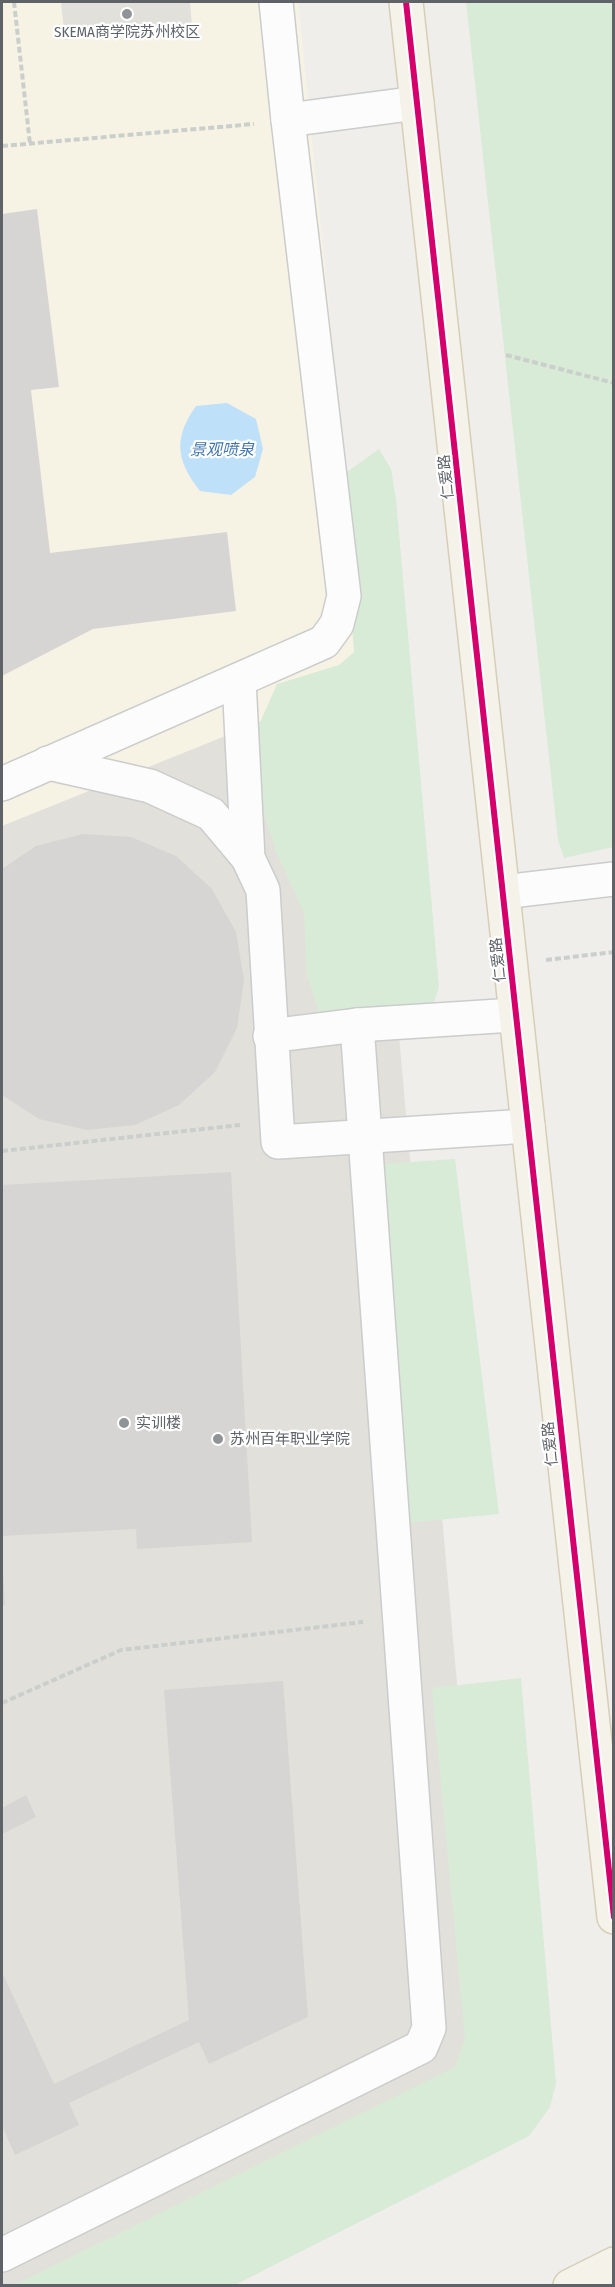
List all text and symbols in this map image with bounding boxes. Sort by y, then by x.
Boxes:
marker: SKEMA商学院苏州校区 [120,7,134,21]
place label: SKEMA商学院苏州校区 [54,23,200,41]
water label: 景观喷泉 [190,440,255,459]
street label: 仁爱路 [435,454,457,500]
street label: 仁爱路 [487,937,509,983]
place label: 实训楼 [136,1414,181,1432]
marker: 实训楼 [117,1416,131,1430]
street label: 仁爱路 [539,1421,561,1467]
place label: 苏州百年职业学院 [230,1430,350,1448]
marker: 苏州百年职业学院 [211,1432,225,1446]

